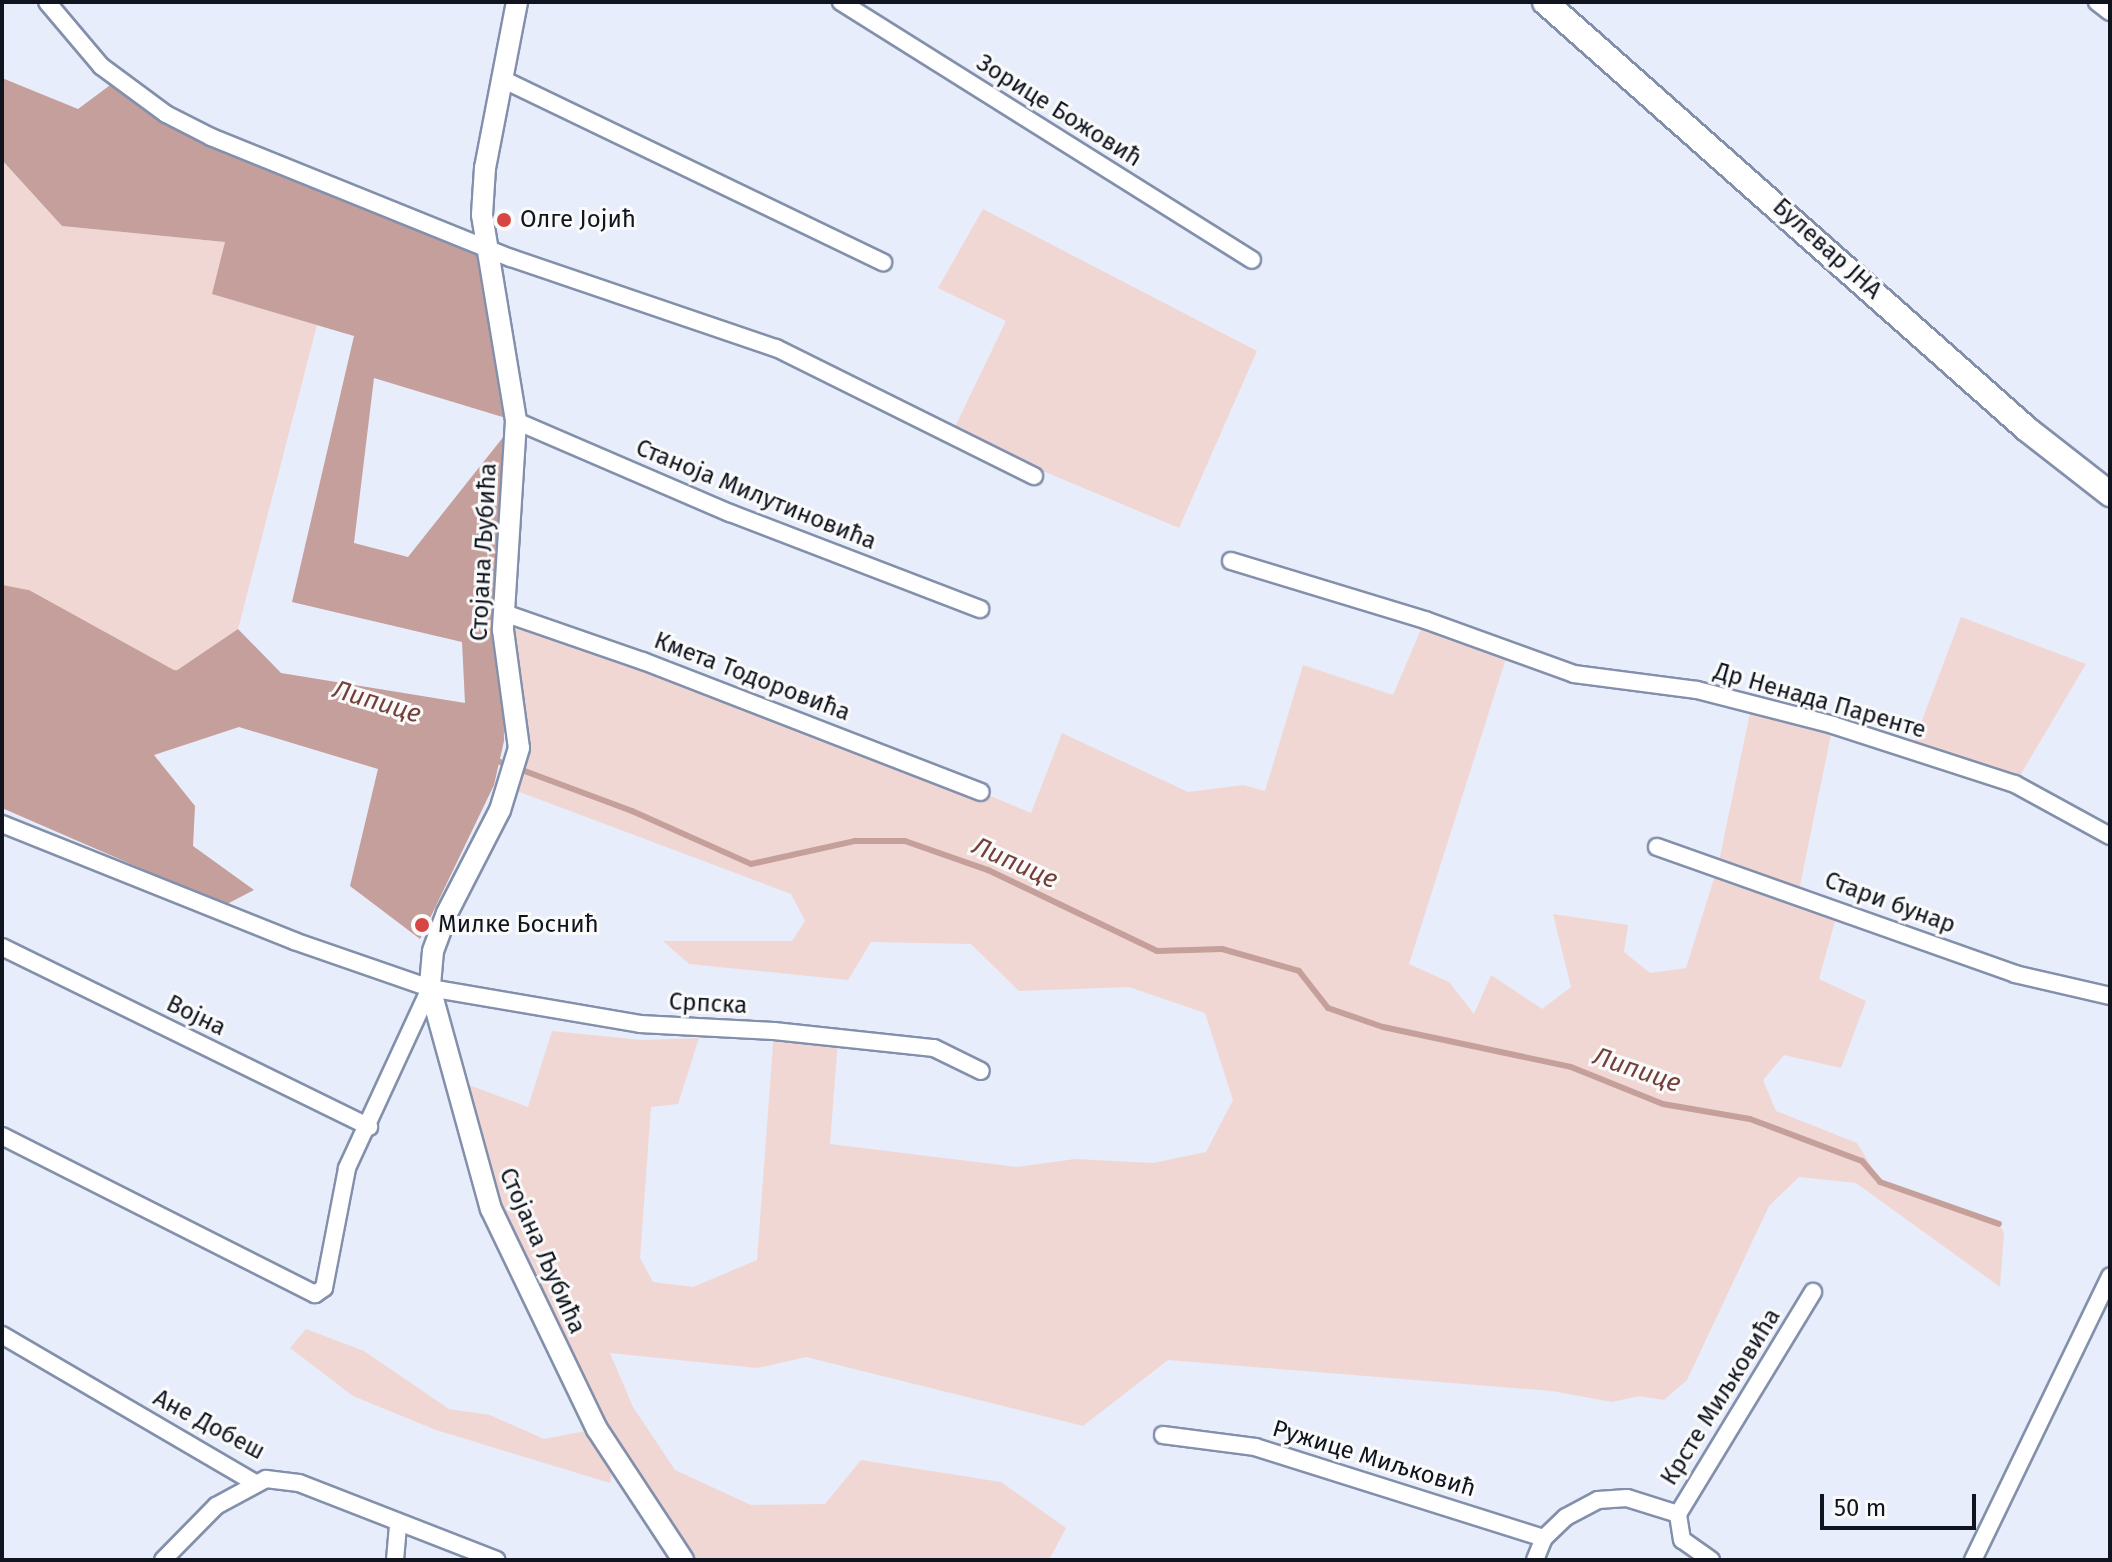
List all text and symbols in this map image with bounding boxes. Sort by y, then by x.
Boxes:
street label: Зорице Божовић [971,49,1147,173]
street label: Булевар ЈНА [1767,193,1887,305]
place label: Олге Јојић [520,206,636,234]
marker: Олге Јојић [495,211,513,229]
street label: Станоја Милутиновића [631,434,881,556]
street label: Стојана Љубића [465,462,503,642]
street label: Кмета Тодоровића [650,626,854,728]
street label: Др Ненада Паренте [1711,657,1929,745]
water label: Липице [329,674,425,730]
water label: Липице [967,830,1063,896]
street label: Стари бунар [1821,866,1959,940]
place label: Милке Боснић [438,911,599,939]
marker: Милке Боснић [413,916,431,934]
street label: Српска [668,988,748,1020]
street label: Војна [162,989,230,1043]
water label: Липице [1589,1041,1685,1099]
street label: Стојана Љубића [493,1164,591,1338]
street label: Крсте Миљковића [1655,1303,1787,1491]
street label: Ане Добеш [148,1384,270,1466]
street label: Ружице Миљковић [1269,1414,1479,1504]
scale bar [1824,1478,1980,1528]
text: 50 m [1834,1494,1886,1522]

